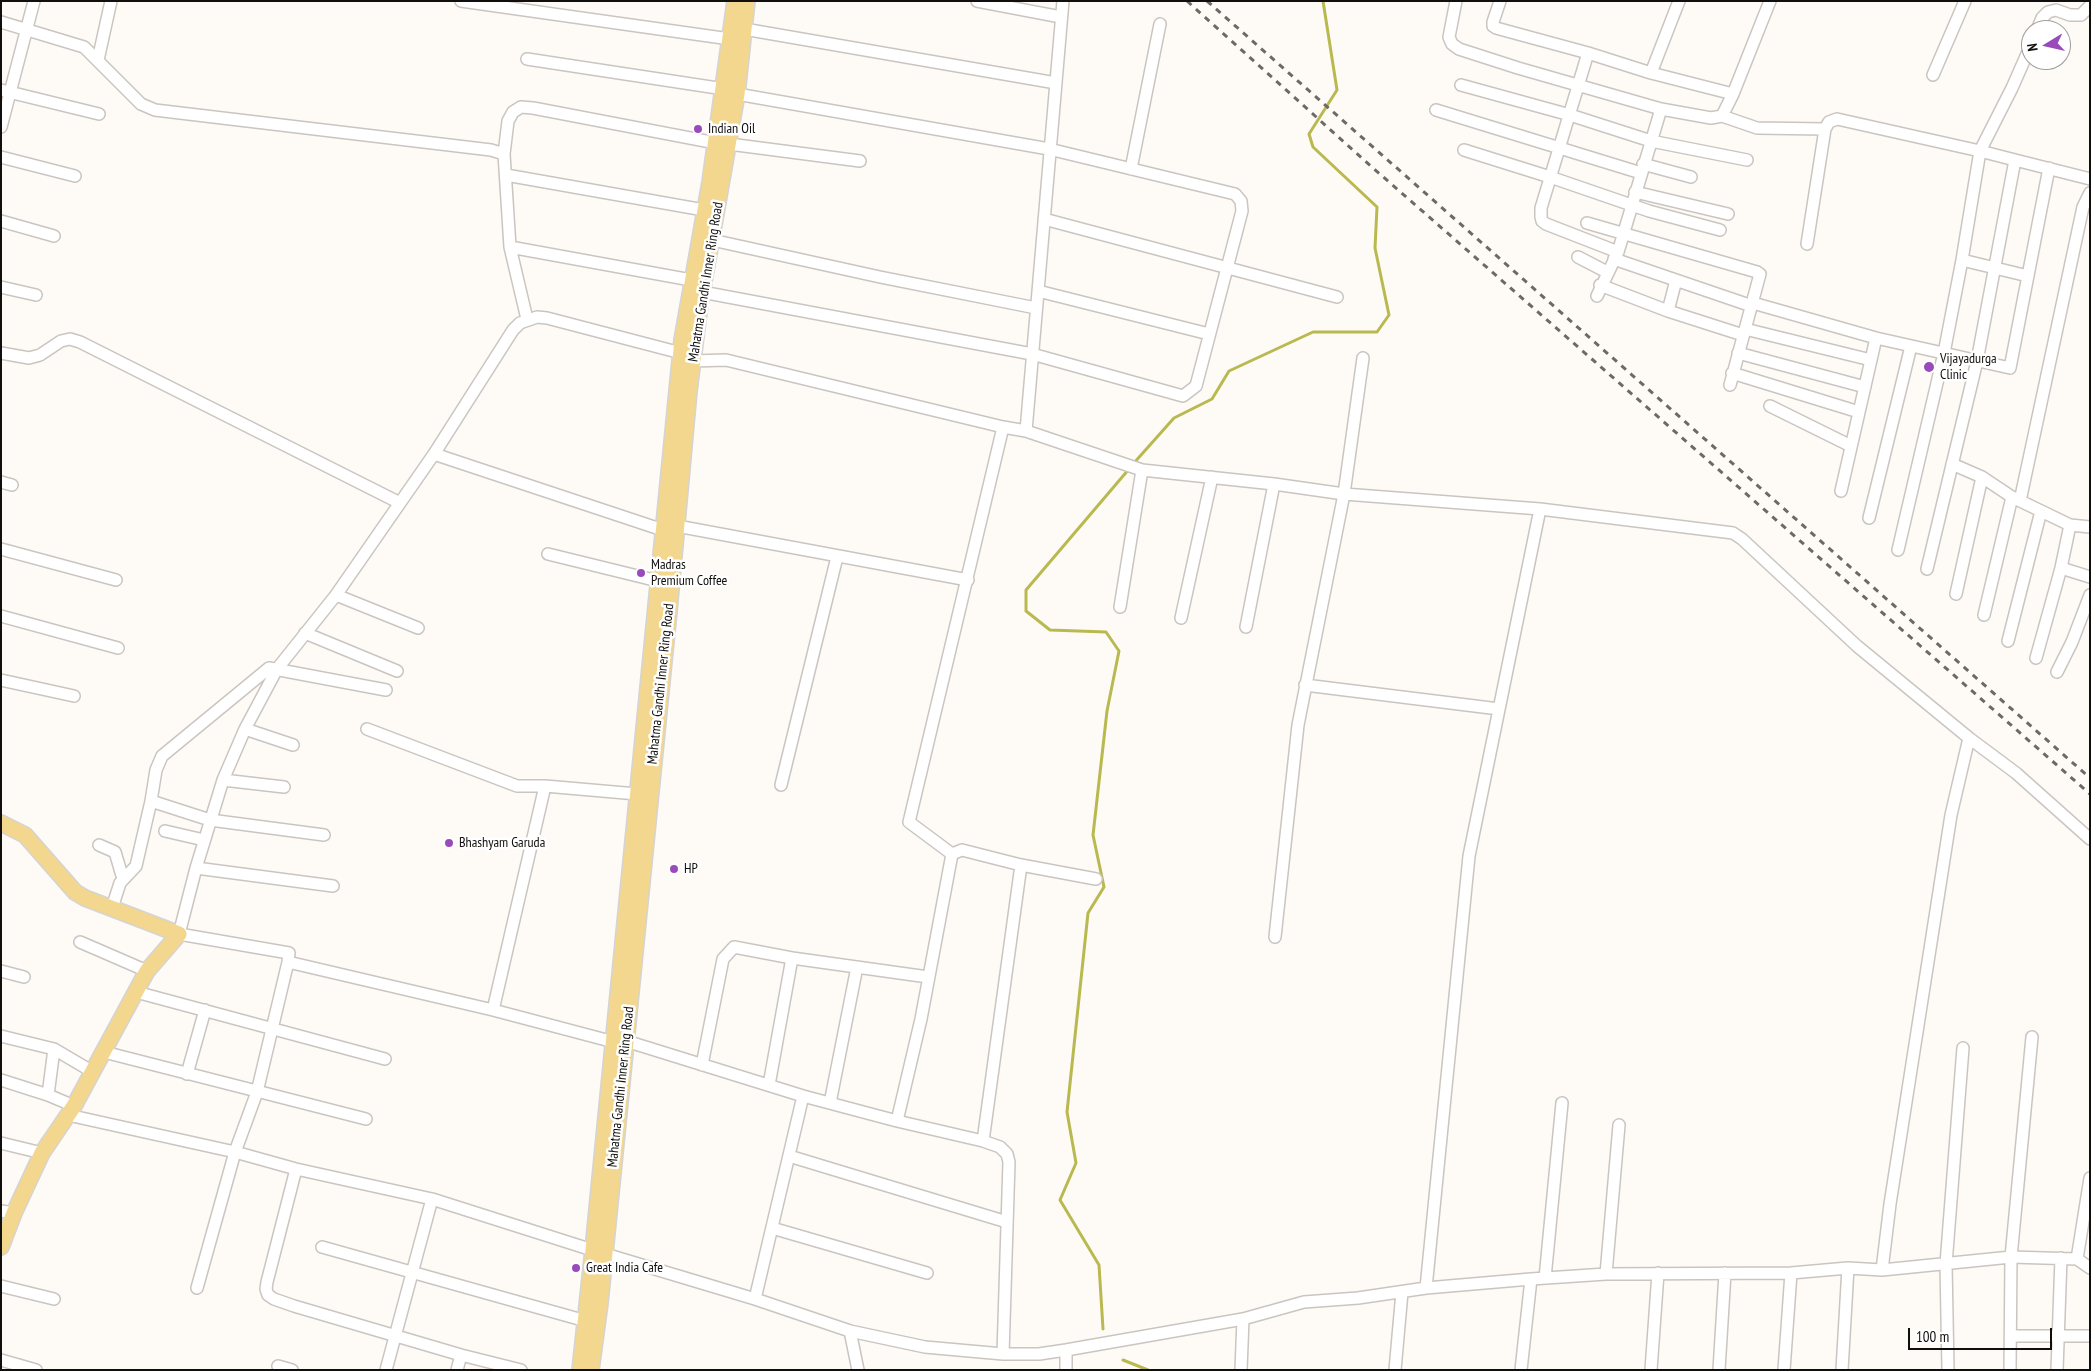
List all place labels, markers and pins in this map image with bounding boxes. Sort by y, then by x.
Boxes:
place label: Indian Oil [708,121,755,137]
marker: Indian Oil [692,123,704,135]
place label: Vijayadurga Clinic [1940,351,1997,384]
marker: Vijayadurga Clinic [1922,360,1936,374]
place label: Madras Premium Coffee [651,557,727,590]
marker: Madras Premium Coffee [635,567,647,579]
place label: Bhashyam Garuda [459,835,545,851]
marker: Bhashyam Garuda [443,837,455,849]
place label: HP [684,861,698,877]
marker: HP [668,863,680,875]
place label: Great India Cafe [586,1260,663,1276]
marker: Great India Cafe [570,1262,582,1274]

